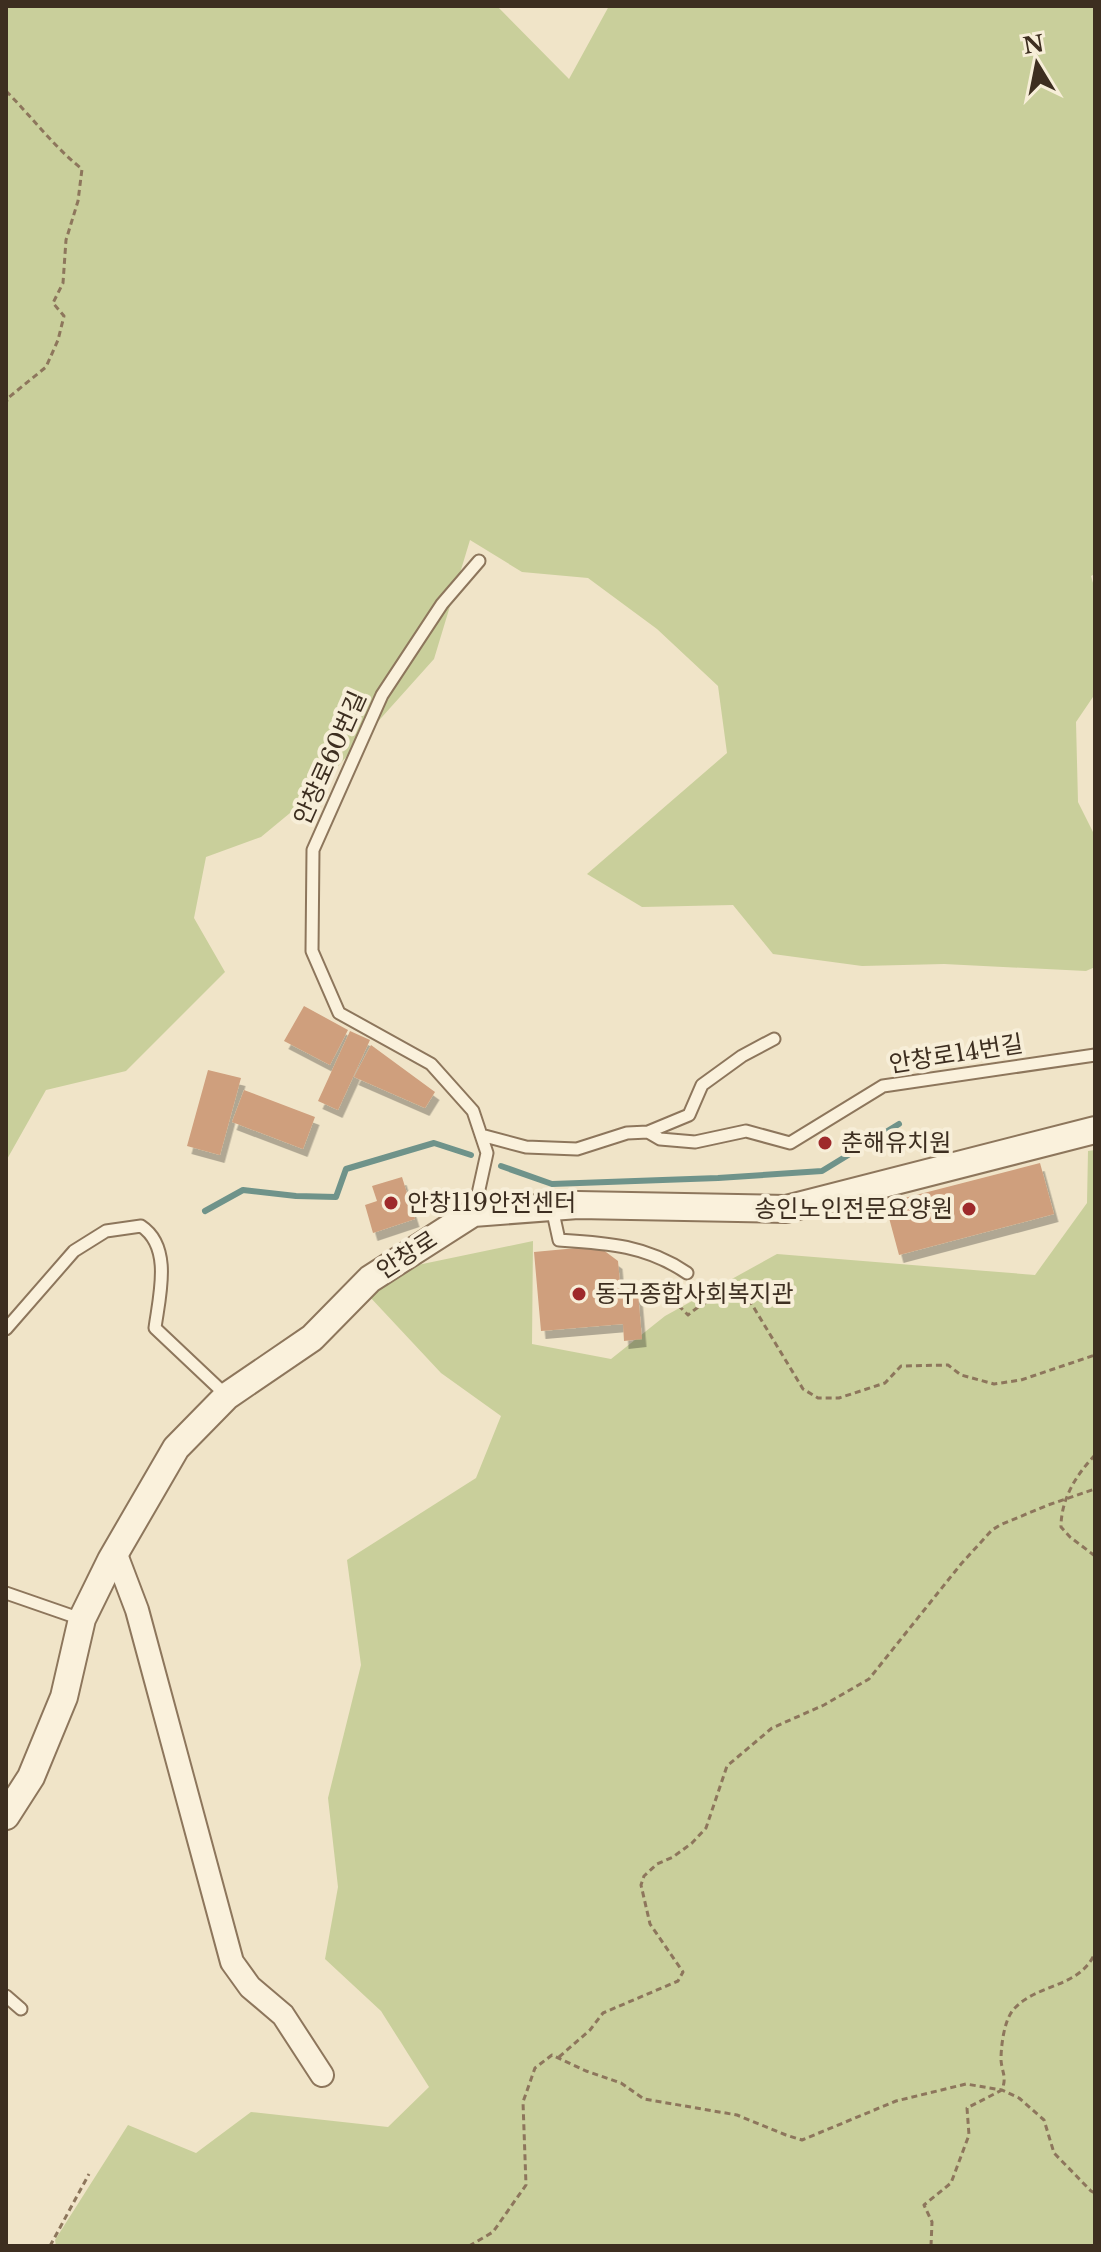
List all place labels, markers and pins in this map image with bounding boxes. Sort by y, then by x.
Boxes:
place label: 춘해유치원 [841,1128,951,1157]
marker: 춘해유치원 [816,1134,834,1152]
place label: 안창119안전센터 [407,1188,576,1217]
marker: 안창119안전센터 [382,1194,400,1212]
place label: 송인노인전문요양원 [754,1194,953,1223]
marker: 송인노인전문요양원 [960,1200,978,1218]
place label: 동구종합사회복지관 [595,1279,794,1308]
marker: 동구종합사회복지관 [570,1285,588,1303]

